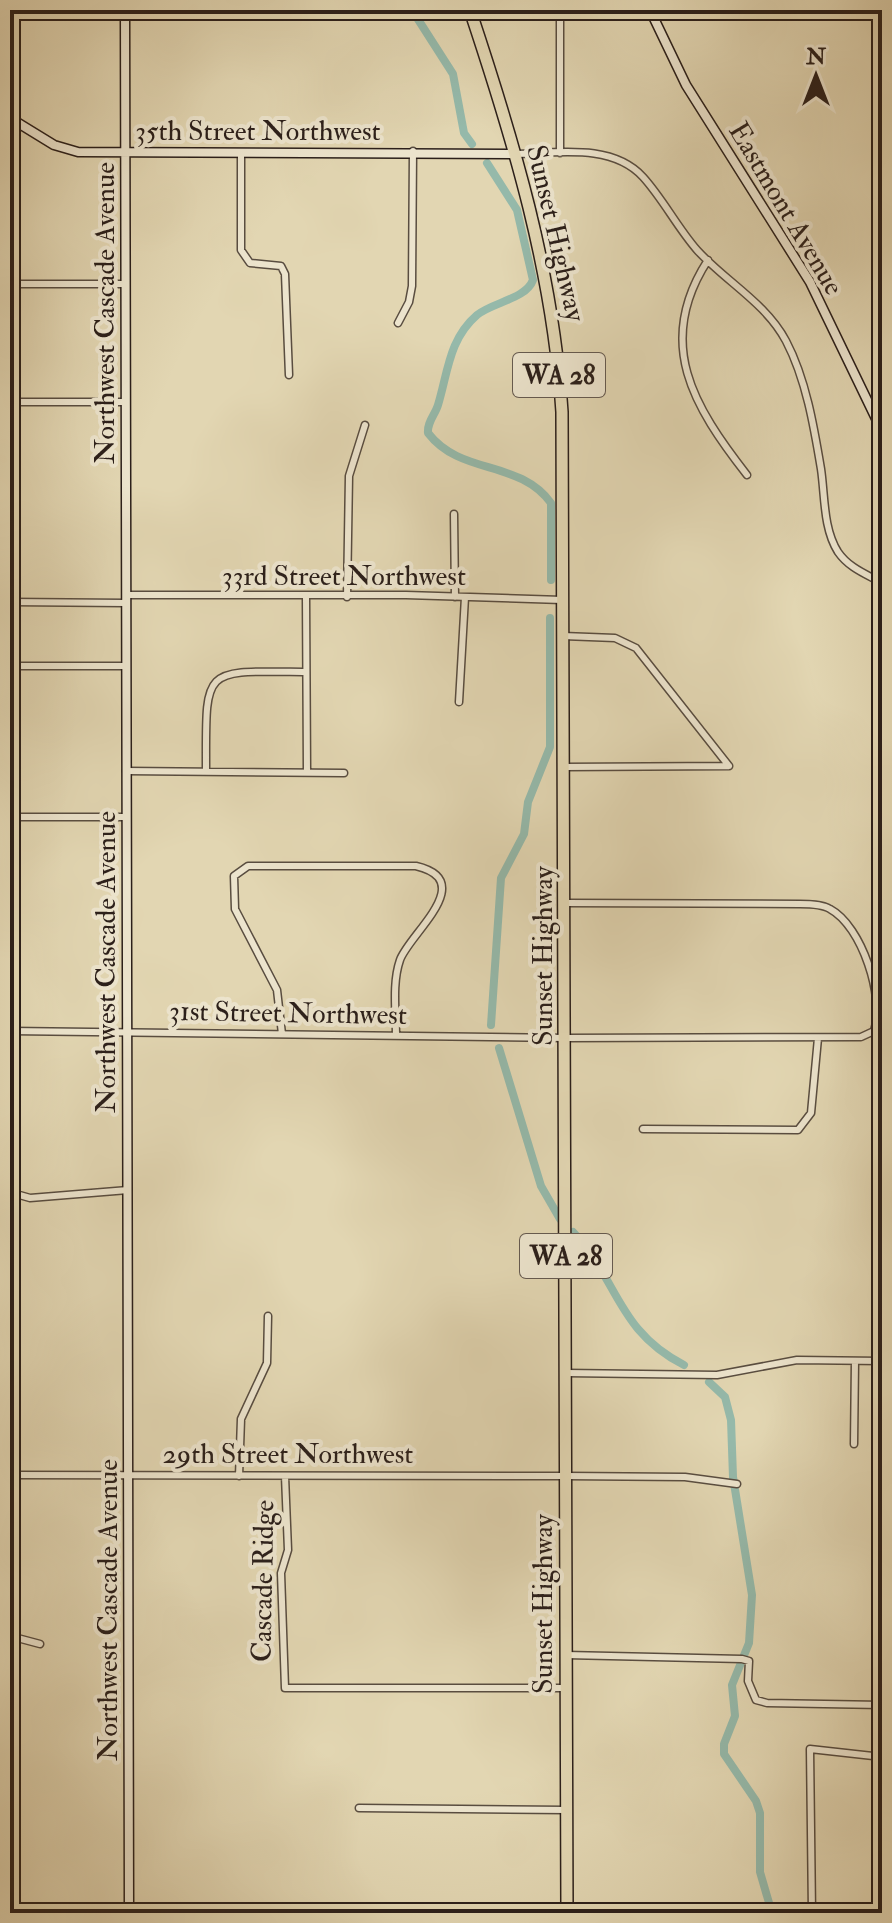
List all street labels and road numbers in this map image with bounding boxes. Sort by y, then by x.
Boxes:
street label: 35th Street Northwest [135,114,381,149]
street label: Eastmont Avenue [720,116,851,302]
street label: Sunset Highway [518,142,593,326]
street label: Northwest Cascade Avenue [88,162,123,464]
road number: WA 28 [513,353,605,397]
street label: 33rd Street Northwest [222,559,466,594]
street label: Northwest Cascade Avenue [89,811,124,1113]
street label: Sunset Highway [526,865,561,1046]
street label: 31st Street Northwest [169,994,407,1033]
road number: WA 28 [520,1234,612,1278]
street label: 29th Street Northwest [163,1437,413,1472]
street label: Northwest Cascade Avenue [91,1459,126,1761]
street label: Cascade Ridge [245,1499,282,1662]
street label: Sunset Highway [526,1513,561,1694]

